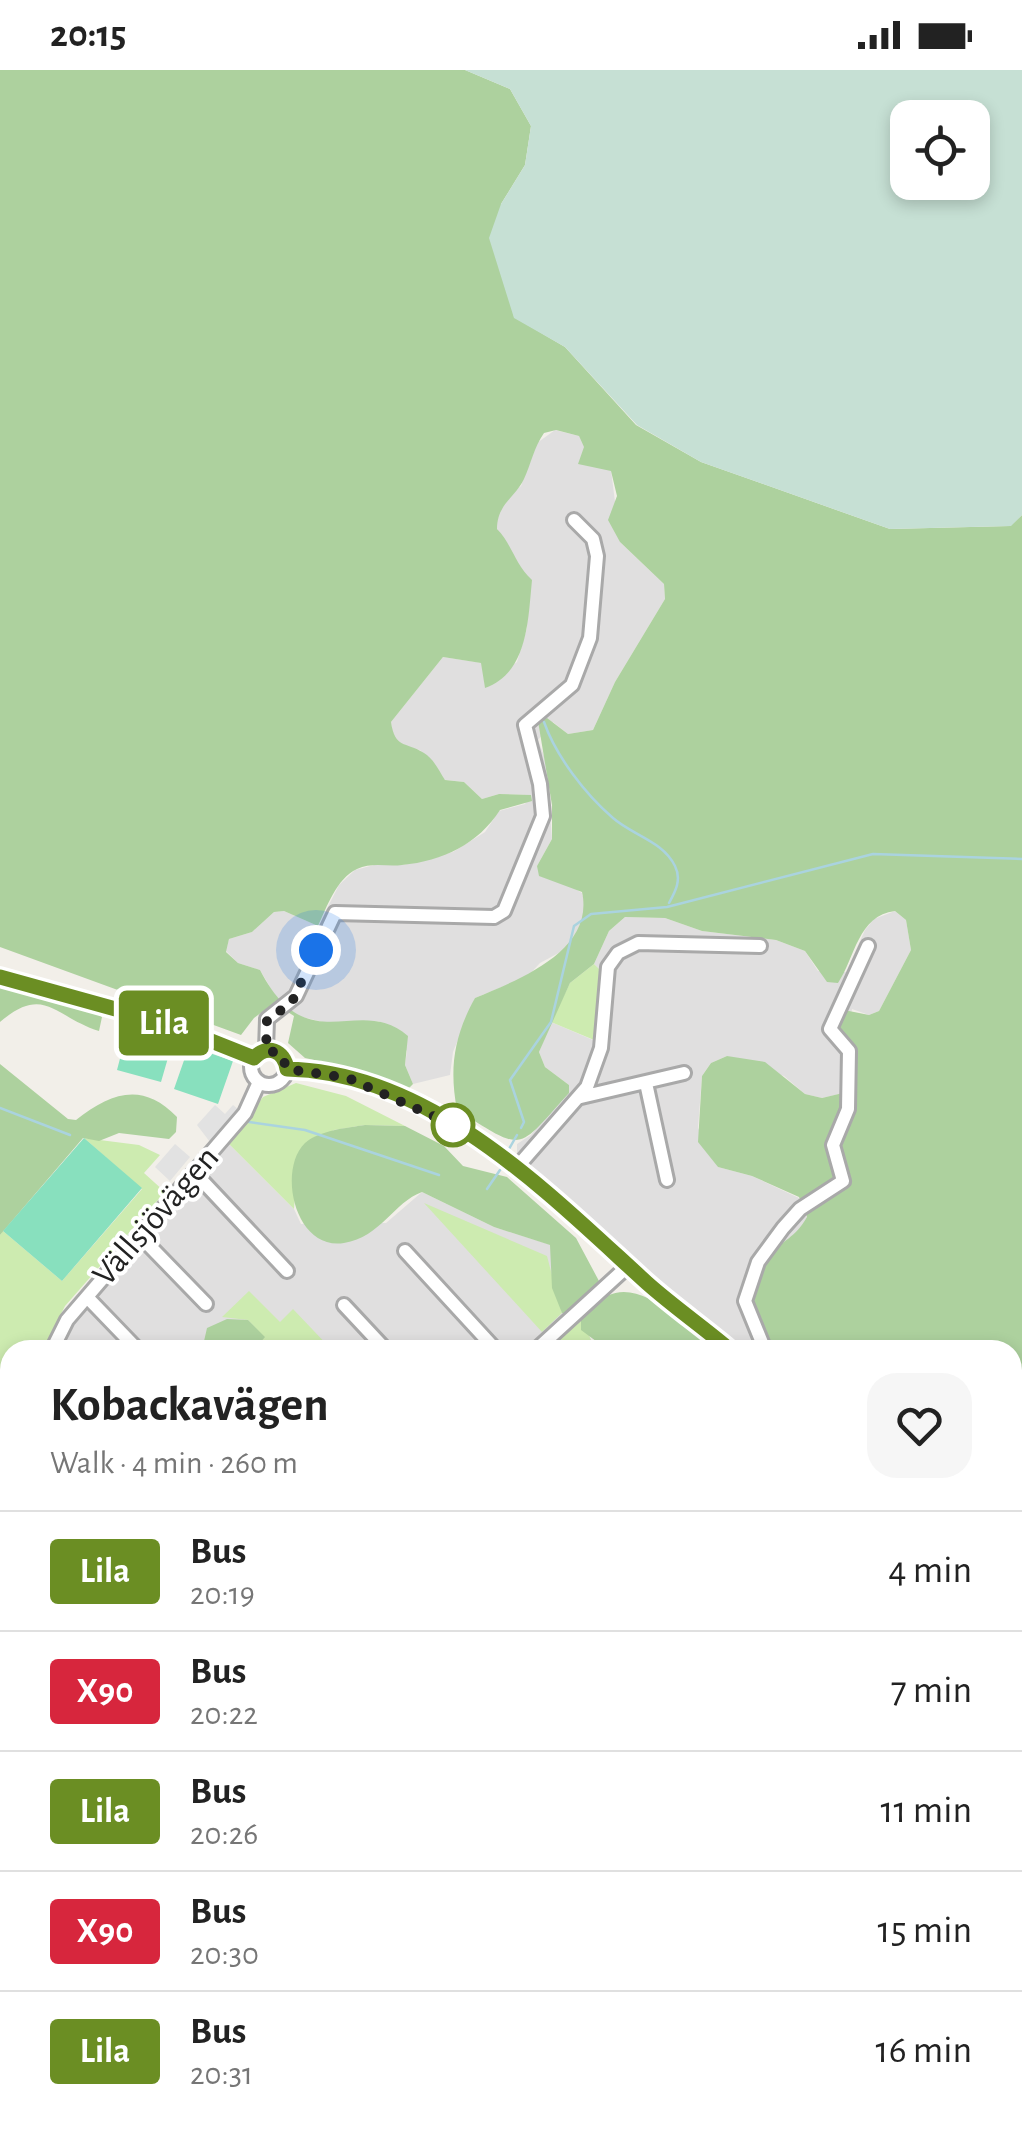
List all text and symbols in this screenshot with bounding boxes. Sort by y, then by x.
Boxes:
text: 20:15 [50,16,127,54]
map controls [890,100,990,200]
button: locate [890,100,990,200]
your location [291,925,341,975]
line badge: Lila [94,990,234,1056]
text: Lila [139,1006,189,1041]
unlabelled marker [432,1104,474,1146]
street label: Vällsjövägen [86,1140,226,1292]
button: heart [867,1373,972,1478]
text: Kobackavägen [50,1382,329,1430]
text: Walk · 4 min · 260 m [50,1447,298,1479]
text: Bus [190,1533,246,1571]
text: 4 min [888,1552,972,1590]
text: Lila [80,1554,130,1589]
text: 20:19 [190,1578,255,1610]
text: Bus [190,1653,246,1691]
text: 7 min [891,1672,972,1710]
text: X90 [77,1674,133,1709]
text: 20:22 [190,1698,258,1730]
text: Bus [190,1773,246,1811]
text: 11 min [880,1792,972,1830]
text: Lila [80,1794,130,1829]
text: 20:26 [190,1818,258,1850]
text: Bus [190,1893,246,1931]
text: 15 min [878,1912,972,1950]
text: X90 [77,1914,133,1949]
text: 20:30 [190,1938,259,1970]
text: Bus [190,2013,246,2051]
text: 16 min [876,2032,972,2070]
text: Lila [80,2034,130,2069]
text: 20:31 [190,2058,253,2090]

